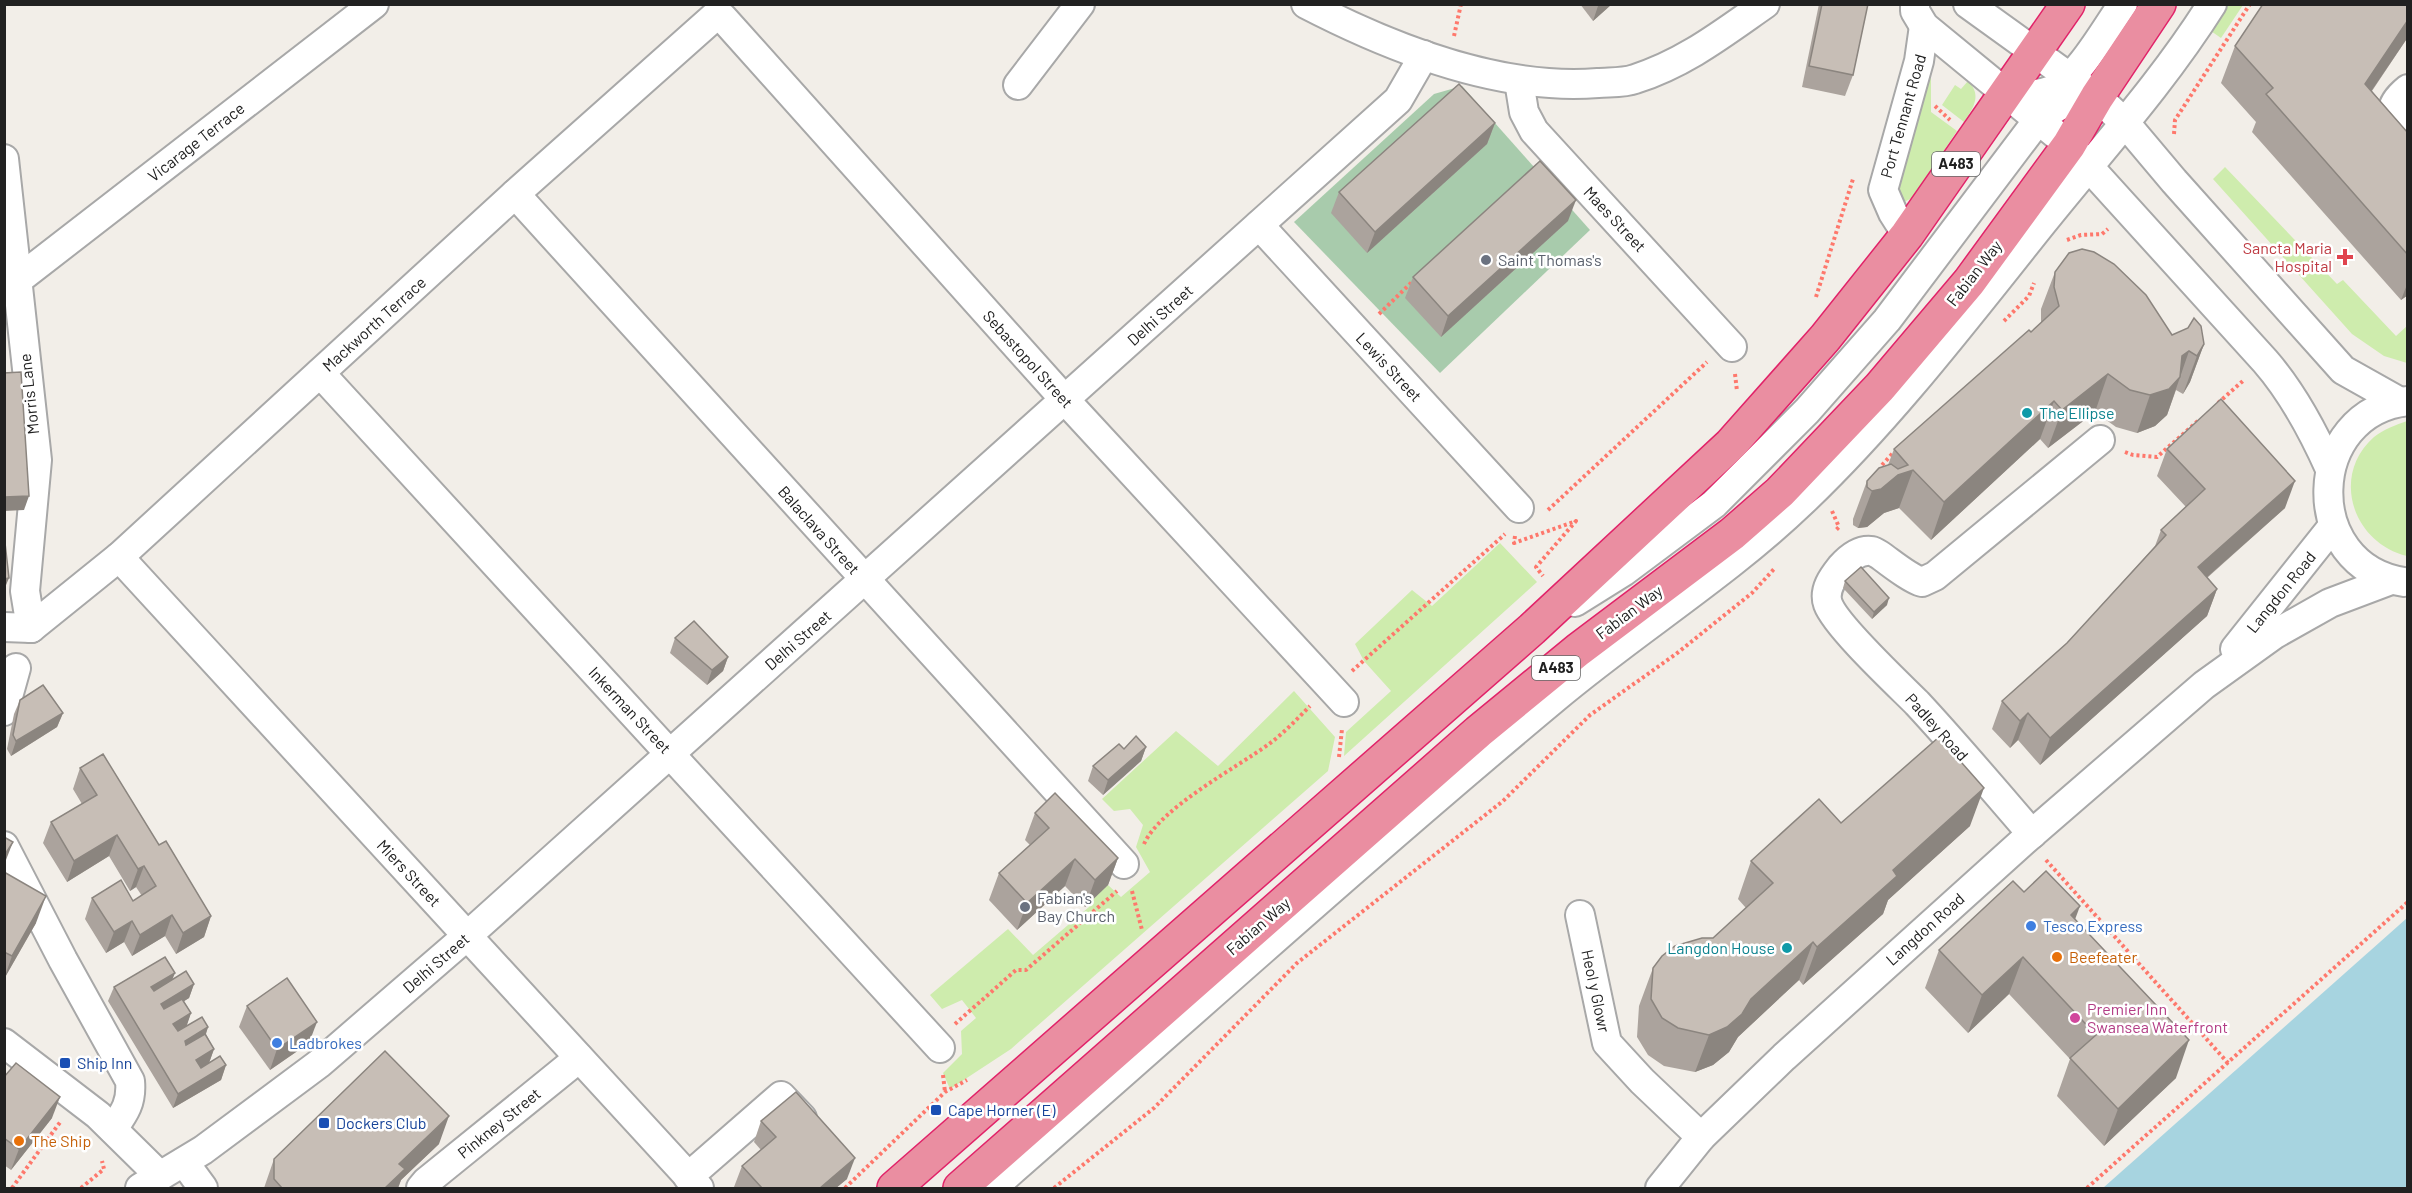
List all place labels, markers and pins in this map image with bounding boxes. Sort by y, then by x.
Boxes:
place label: Sancta Maria Hospital [2243,238,2332,275]
marker: Sancta Maria Hospital [2336,248,2354,266]
place label: Saint Thomas's [1498,250,1602,269]
marker: Saint Thomas's [1479,253,1493,267]
place label: The Ellipse [2039,403,2115,422]
marker: The Ellipse [2020,406,2034,420]
place label: Fabian's Bay Church [1037,888,1115,925]
marker: Fabian's Bay Church [1018,900,1032,914]
place label: Tesco Express [2043,916,2143,935]
marker: Tesco Express [2024,919,2038,933]
place label: Langdon House [1667,938,1775,957]
marker: Langdon House [1780,941,1794,955]
place label: Beefeater [2069,947,2138,966]
marker: Beefeater [2050,950,2064,964]
place label: Premier Inn Swansea Waterfront [2087,999,2228,1036]
marker: Premier Inn Swansea Waterfront [2068,1011,2082,1025]
place label: Ladbrokes [289,1033,362,1052]
marker: Ladbrokes [270,1036,284,1050]
place label: Ship Inn [77,1053,132,1072]
marker: Ship Inn [58,1056,72,1070]
place label: Cape Horner (E) [948,1100,1056,1119]
marker: Cape Horner (E) [929,1103,943,1117]
place label: Dockers Club [336,1113,427,1132]
marker: Dockers Club [317,1116,331,1130]
place label: The Ship [31,1131,91,1150]
marker: The Ship [12,1134,26,1148]

